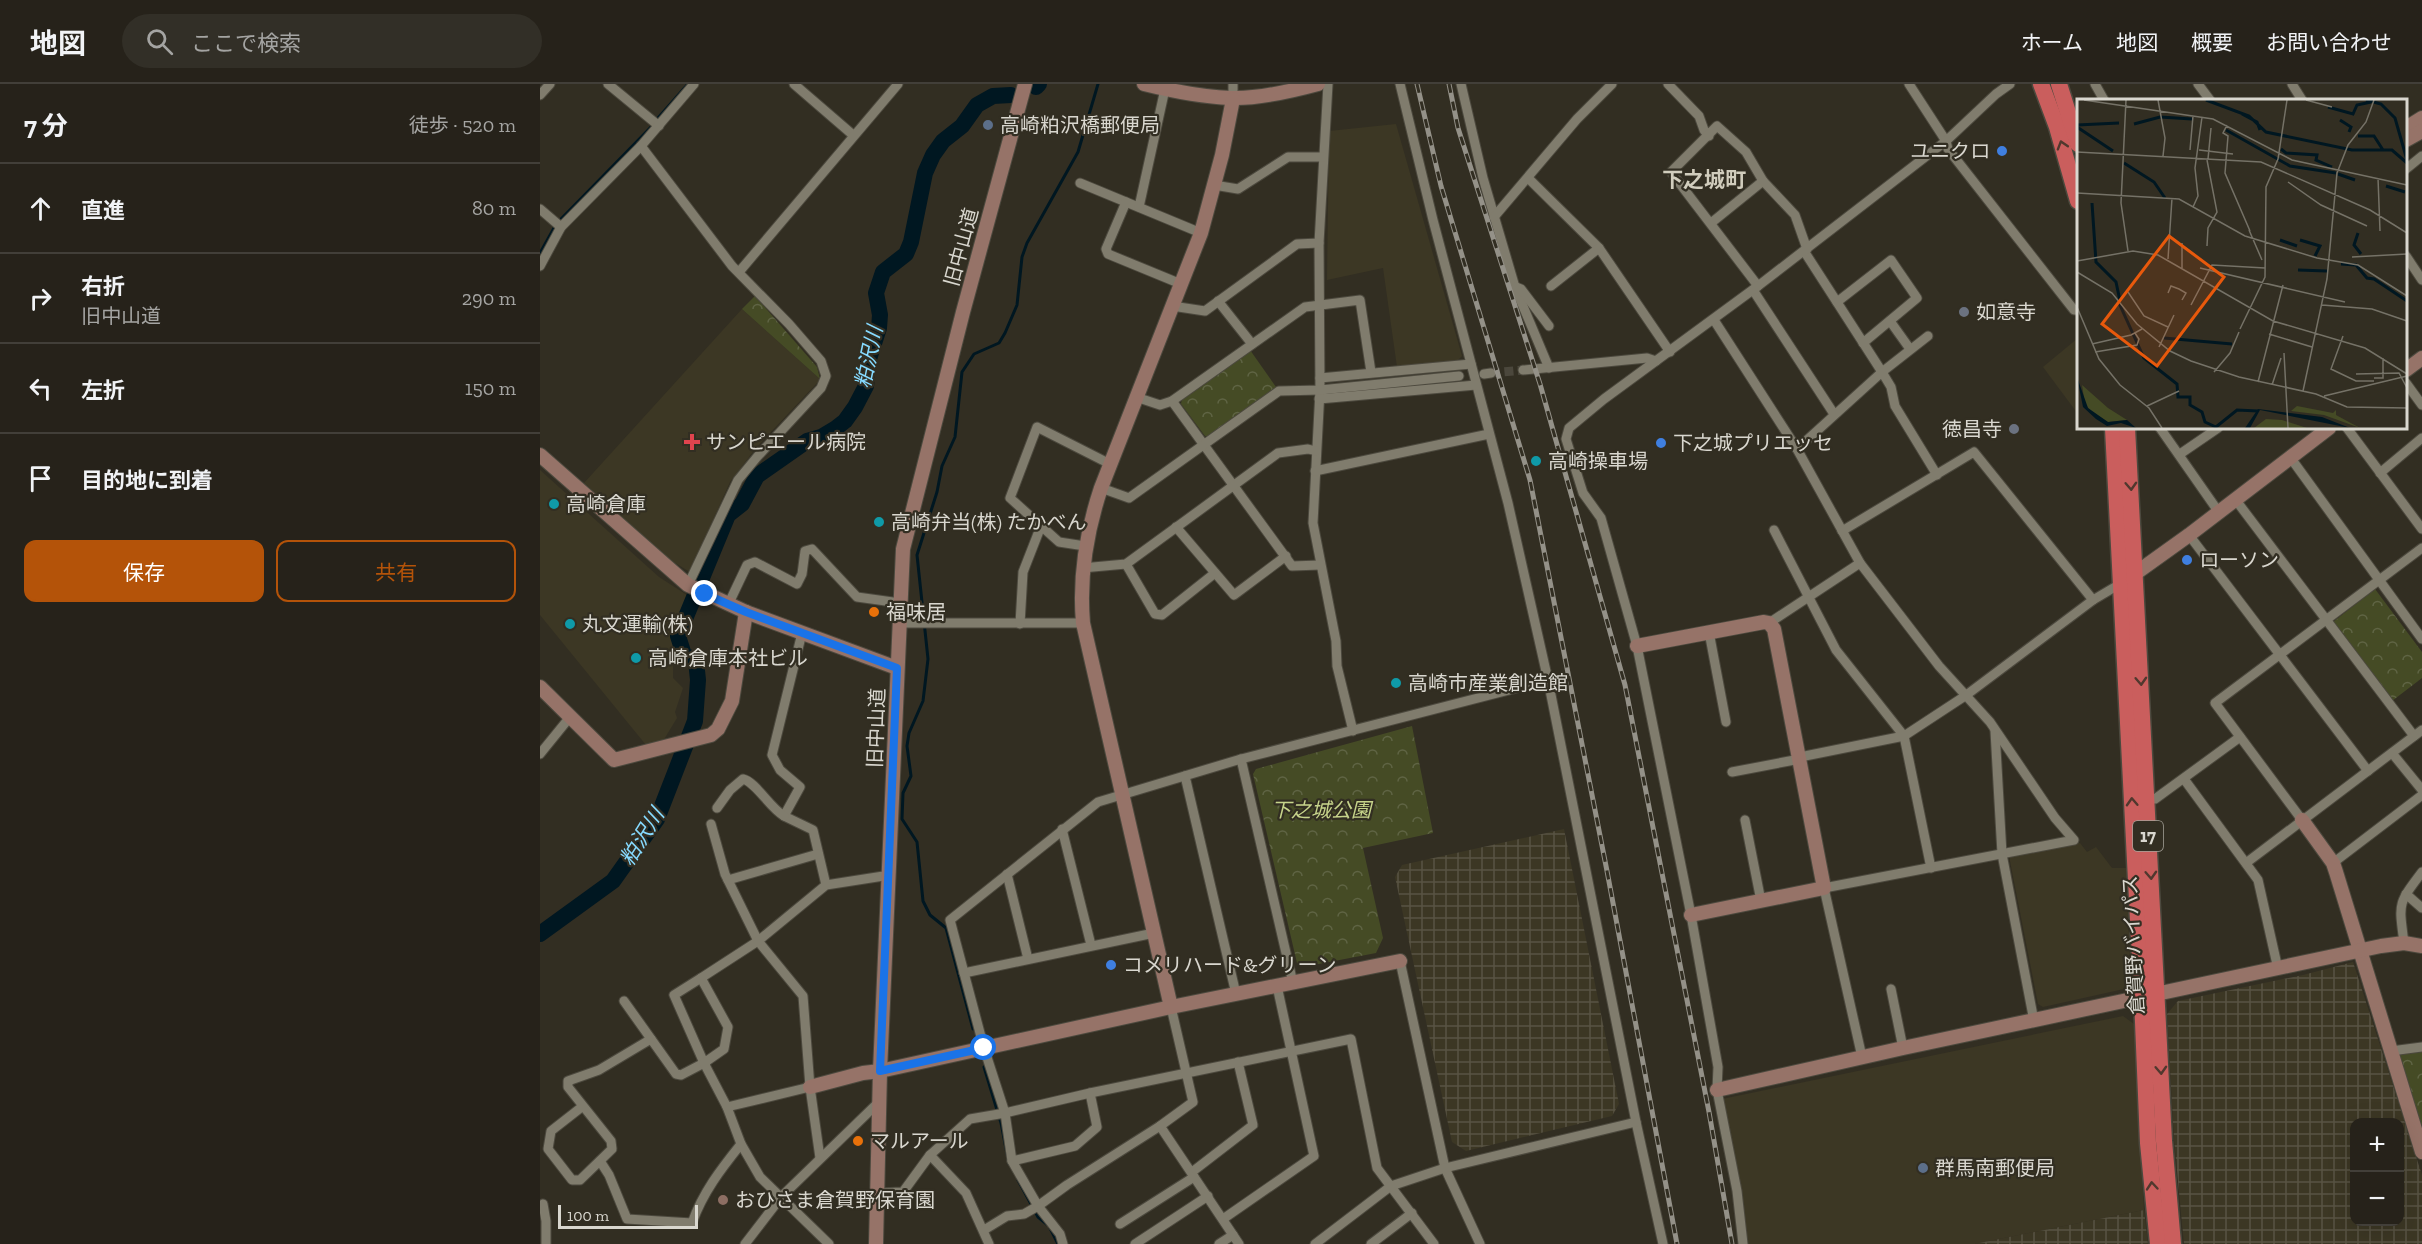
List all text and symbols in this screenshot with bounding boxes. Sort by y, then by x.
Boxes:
search box [122,14,542,68]
icon: search [143,25,176,58]
text: 地図 [30,27,86,60]
text: ここで検索 [191,30,301,57]
text: ホーム [2021,30,2083,55]
text: 地図 [2116,30,2158,55]
text: 概要 [2191,30,2233,55]
text: お問い合わせ [2266,30,2392,55]
inset map [2077,99,2407,429]
text: 7 分 [24,110,68,142]
text: 徒歩 · 520 m [409,113,516,137]
place label: 高崎粕沢橋郵便局 [1000,113,1160,137]
marker: 高崎粕沢橋郵便局 [981,118,995,132]
place label: ユニクロ [1910,139,1990,163]
one-way arrow [2057,140,2069,151]
marker: ユニクロ [1995,144,2009,158]
district label: 下之城町 [1662,167,1746,192]
icon: ahead [24,192,57,225]
text: 80 m [472,196,516,220]
text: 直進 [81,197,125,224]
street label: 旧中山道 [939,205,983,289]
text: 右折 [81,273,125,300]
icon: right [24,282,57,315]
text: 290 m [462,286,516,310]
place label: 如意寺 [1976,300,2036,324]
text: 旧中山道 [81,304,161,328]
marker: 如意寺 [1957,305,1971,319]
water label: 粕沢川 [850,322,888,390]
icon: left [24,372,57,405]
text: 150 m [465,376,516,400]
text: 左折 [81,377,125,404]
place label: 徳昌寺 [1942,417,2002,441]
marker: 徳昌寺 [2007,422,2021,436]
place label: サンピエール病院 [706,430,866,454]
place label: 下之城プリエッセ [1673,431,1833,455]
marker: サンピエール病院 [683,433,701,451]
marker: 下之城プリエッセ [1654,436,1668,450]
place label: 高崎操車場 [1548,449,1648,473]
marker: 高崎操車場 [1529,454,1543,468]
icon: arrive [24,462,57,495]
text: 目的地に到着 [81,467,213,494]
one-way arrow [2124,481,2137,490]
place label: 高崎倉庫 [566,492,646,516]
marker: 高崎倉庫 [547,497,561,511]
place label: 高崎弁当(株) たかべん [891,510,1087,534]
marker: 高崎弁当(株) たかべん [872,515,886,529]
button: 保存 [24,540,264,602]
button: 共有 [276,540,516,602]
place label: ローソン [2199,548,2279,572]
marker: ローソン [2180,553,2194,567]
route end [691,580,717,606]
place label: 福味居 [886,600,946,624]
marker: 福味居 [867,605,881,619]
place label: 丸文運輸(株) [582,612,693,636]
marker: 丸文運輸(株) [563,617,577,631]
place label: 高崎倉庫本社ビル [648,646,808,670]
marker: 高崎倉庫本社ビル [629,651,643,665]
place label: 高崎市産業創造館 [1408,671,1568,695]
marker: 高崎市産業創造館 [1389,676,1403,690]
one-way arrow [2134,676,2147,685]
street label: 旧中山道 [863,688,889,768]
park label: 下之城公園 [1271,798,1374,822]
one-way arrow [2126,798,2139,807]
water label: 粕沢川 [614,802,670,870]
road number: 17 [2133,821,2163,851]
one-way arrow [2144,871,2157,880]
street label: 倉賀野バイパス [2117,875,2149,1015]
place label: コメリハード&グリーン [1123,953,1337,977]
marker: コメリハード&グリーン [1104,958,1118,972]
route start [970,1034,996,1060]
one-way arrow [2154,1066,2167,1075]
map controls [2350,1118,2404,1226]
button: + [2350,1118,2404,1172]
place label: マルアール [870,1129,969,1153]
marker: マルアール [851,1134,865,1148]
place label: 群馬南郵便局 [1935,1156,2055,1180]
marker: 群馬南郵便局 [1916,1161,1930,1175]
button: − [2350,1172,2404,1226]
one-way arrow [2146,1181,2159,1190]
place label: おひさま倉賀野保育園 [735,1188,935,1212]
marker: おひさま倉賀野保育園 [716,1193,730,1207]
scale bar [558,1202,698,1230]
text: 100 m [567,1206,609,1225]

